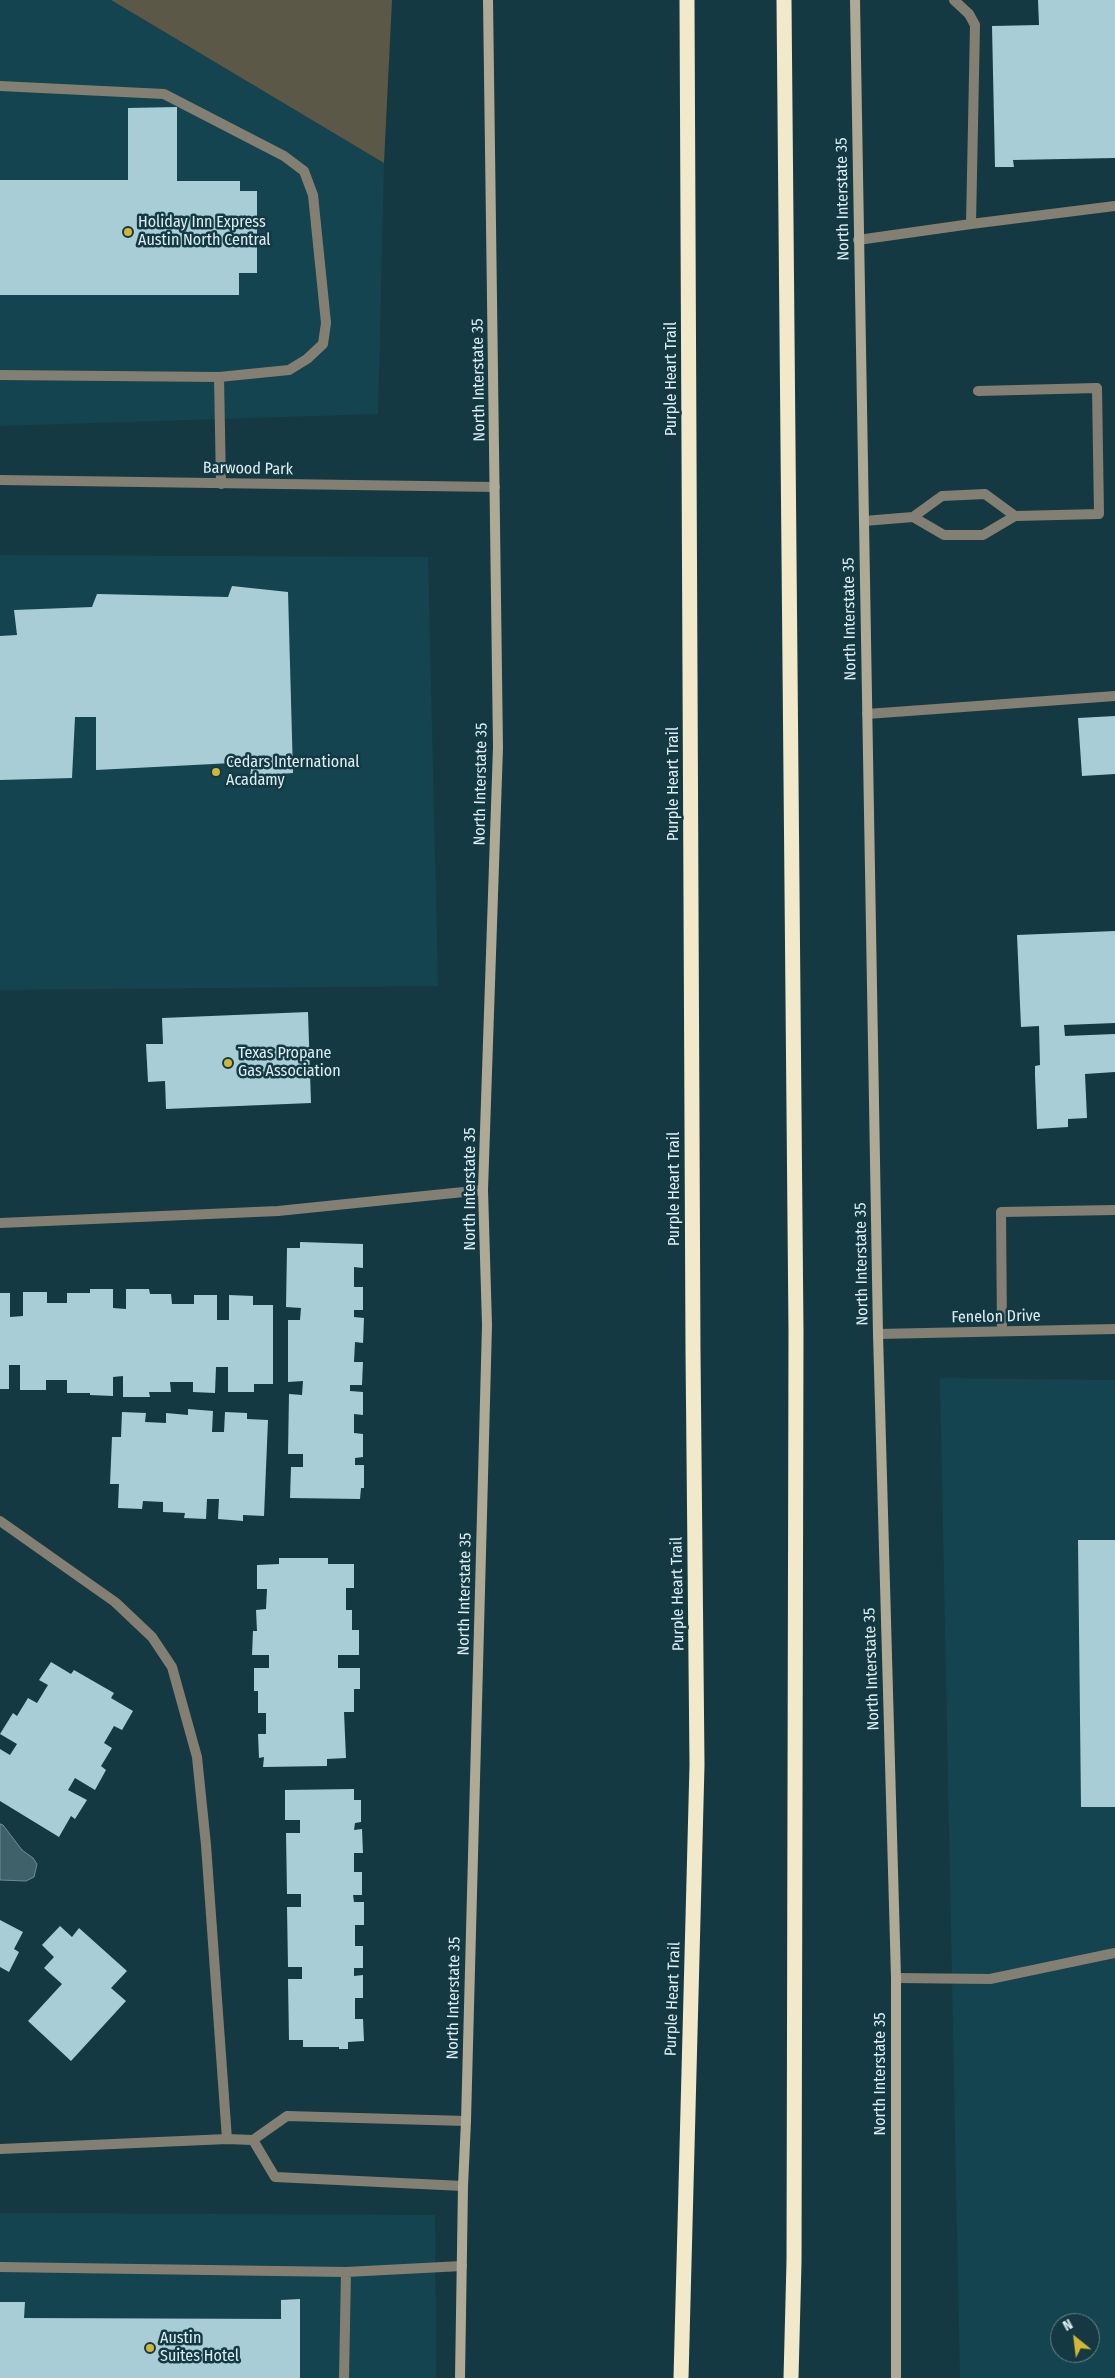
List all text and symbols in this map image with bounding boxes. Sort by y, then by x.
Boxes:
street label: North Interstate 35 [832,137,854,261]
place label: Holiday Inn Express Austin North Central [138,213,271,251]
marker: Holiday Inn Express Austin North Central [122,226,134,238]
street label: North Interstate 35 [468,318,490,442]
street label: Purple Heart Trail [662,322,682,436]
street label: Barwood Park [203,459,293,479]
street label: North Interstate 35 [839,557,861,681]
street label: North Interstate 35 [470,722,492,846]
street label: Purple Heart Trail [664,727,684,841]
place label: Cedars International Acadamy [226,753,359,791]
marker: Cedars International Acadamy [210,766,222,778]
place label: Texas Propane Gas Association [238,1044,341,1082]
marker: Texas Propane Gas Association [222,1057,234,1069]
street label: North Interstate 35 [461,1127,481,1251]
street label: Purple Heart Trail [665,1132,685,1246]
street label: North Interstate 35 [851,1202,873,1326]
street label: Fenelon Drive [951,1307,1041,1327]
street label: North Interstate 35 [454,1532,476,1656]
street label: Purple Heart Trail [667,1537,689,1651]
street label: North Interstate 35 [860,1607,884,1731]
street label: North Interstate 35 [443,1936,465,2060]
street label: Purple Heart Trail [661,1942,685,2056]
street label: North Interstate 35 [871,2012,891,2136]
north arrow [1050,2313,1100,2363]
text: N [1060,2316,1076,2335]
place label: Austin Suites Hotel [160,2329,239,2367]
marker: Austin Suites Hotel [144,2342,156,2354]

